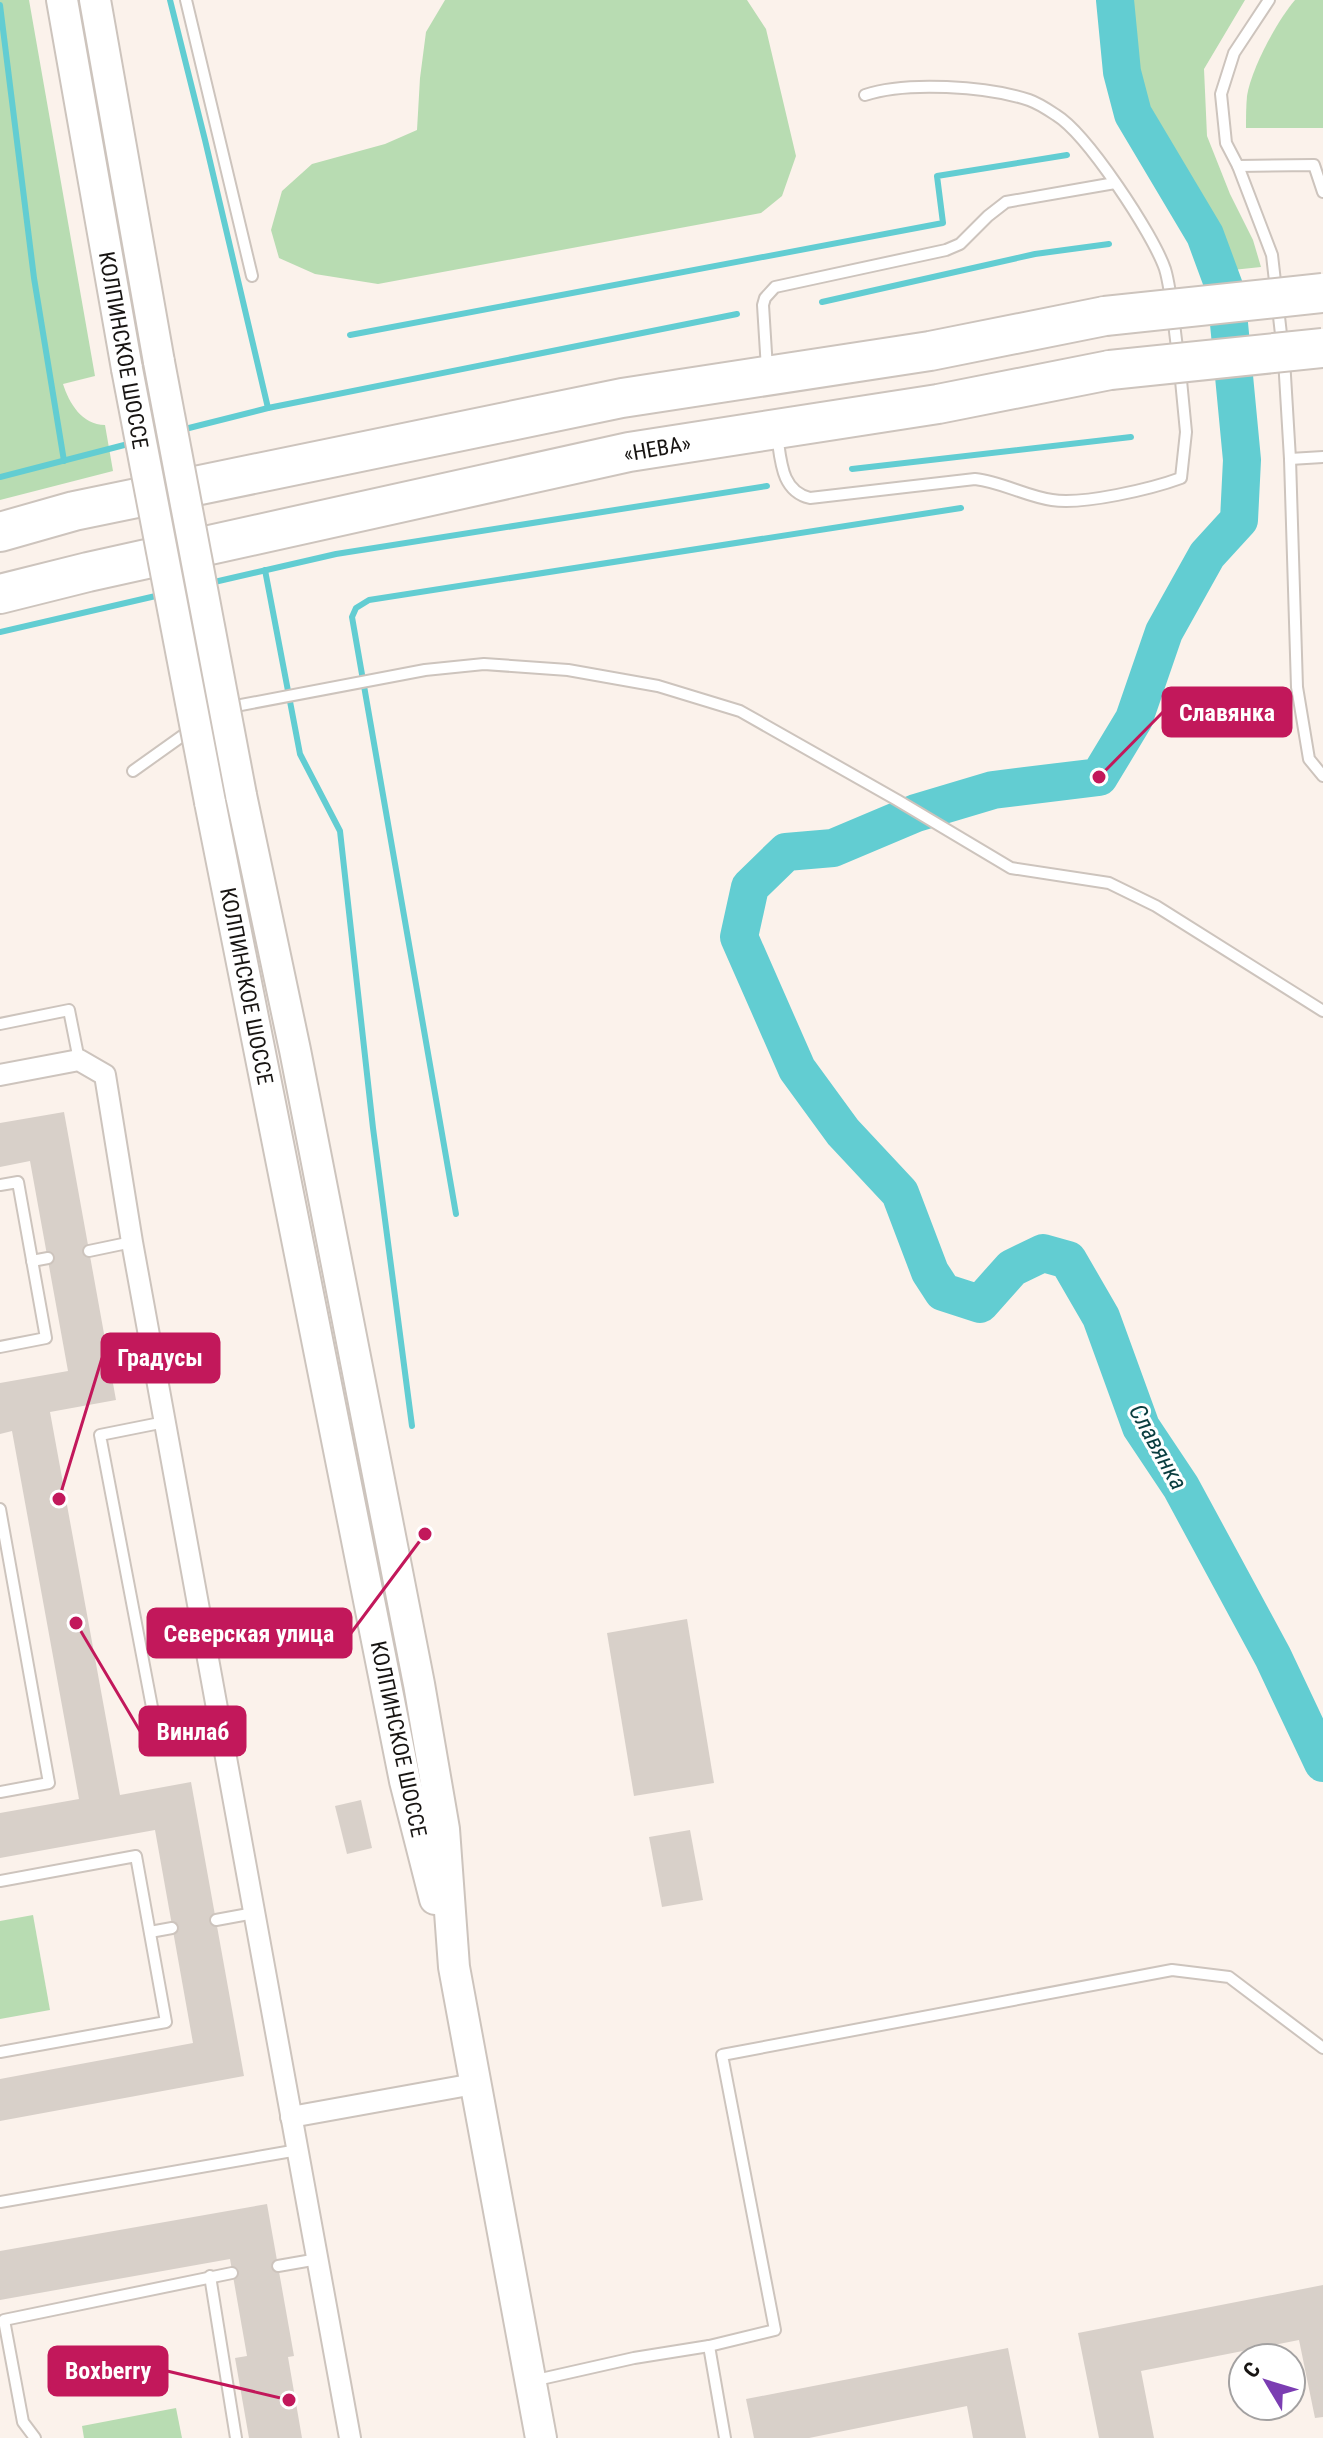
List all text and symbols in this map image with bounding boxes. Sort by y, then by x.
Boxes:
street label: КОЛПИНСКОЕ ШОССЕ [94,249,153,451]
street label: «НЕВА» [622,430,693,467]
callout: Славянка [1163,688,1291,736]
text: Славянка [1179,699,1275,727]
street label: КОЛПИНСКОЕ ШОССЕ [215,886,278,1087]
callout: Градусы [102,1334,219,1382]
text: Градусы [117,1344,203,1372]
water label: Славянка [1123,1399,1193,1495]
callout: Северская улица [148,1609,351,1657]
text: Северская улица [164,1620,334,1648]
street label: КОЛПИНСКОЕ ШОССЕ [365,1639,432,1840]
callout: Винлаб [140,1707,245,1755]
text: Винлаб [157,1718,229,1746]
north arrow [1227,2342,1307,2422]
callout: Boxberry [49,2347,167,2395]
text: Boxberry [65,2357,151,2385]
text: С [1238,2357,1265,2383]

